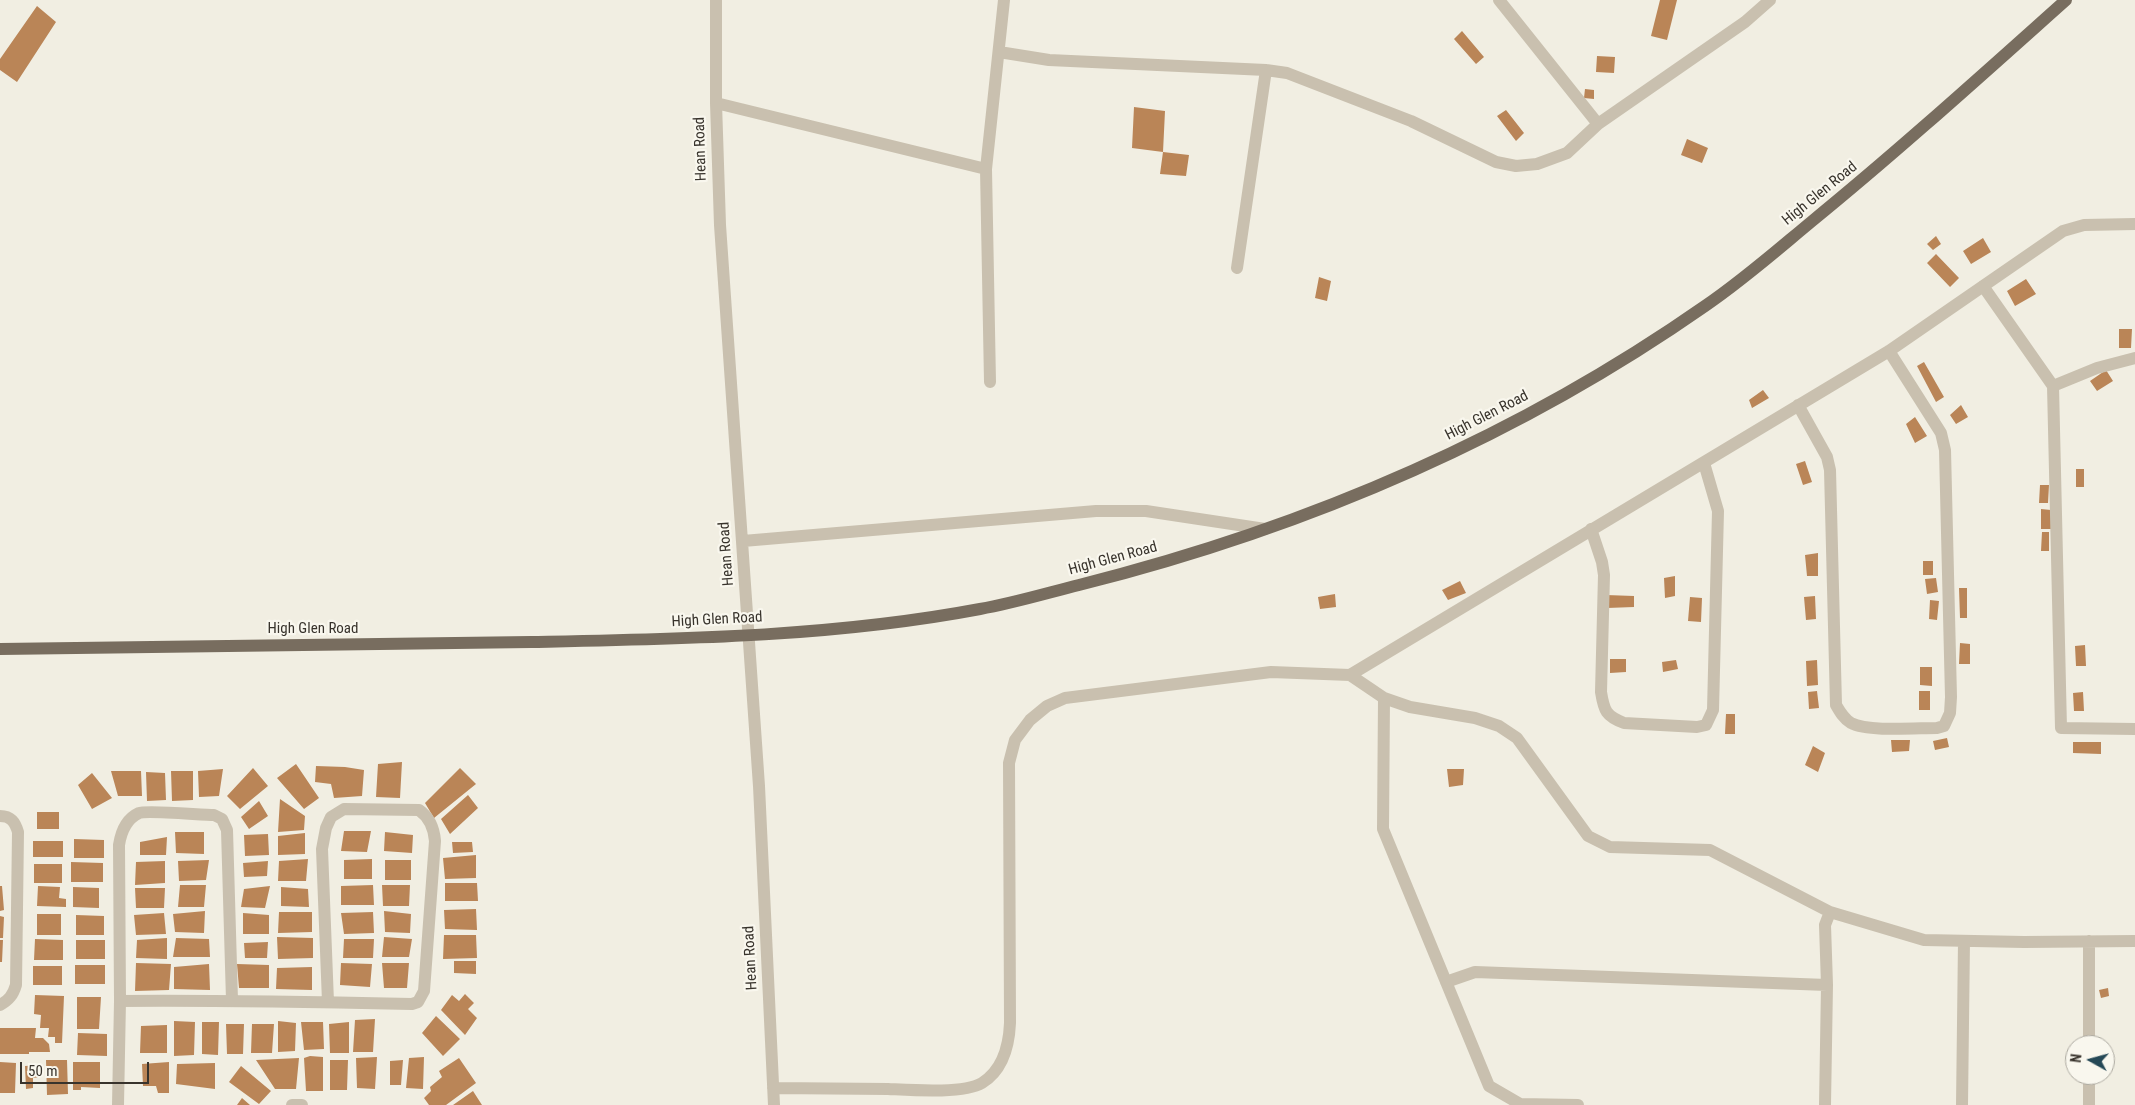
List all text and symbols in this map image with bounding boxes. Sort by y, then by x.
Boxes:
street label: Hean Road [691,117,711,181]
street label: High Glen Road [1779,158,1861,230]
street label: High Glen Road [1442,387,1532,445]
street label: Hean Road [716,521,738,587]
street label: High Glen Road [1067,539,1159,579]
street label: High Glen Road [671,609,763,631]
street label: High Glen Road [268,620,358,638]
street label: Hean Road [740,925,762,991]
north arrow [2065,1035,2115,1085]
scale bar [22,1052,151,1084]
text: N [2068,1053,2085,1064]
text: 50 m [28,1062,58,1080]

